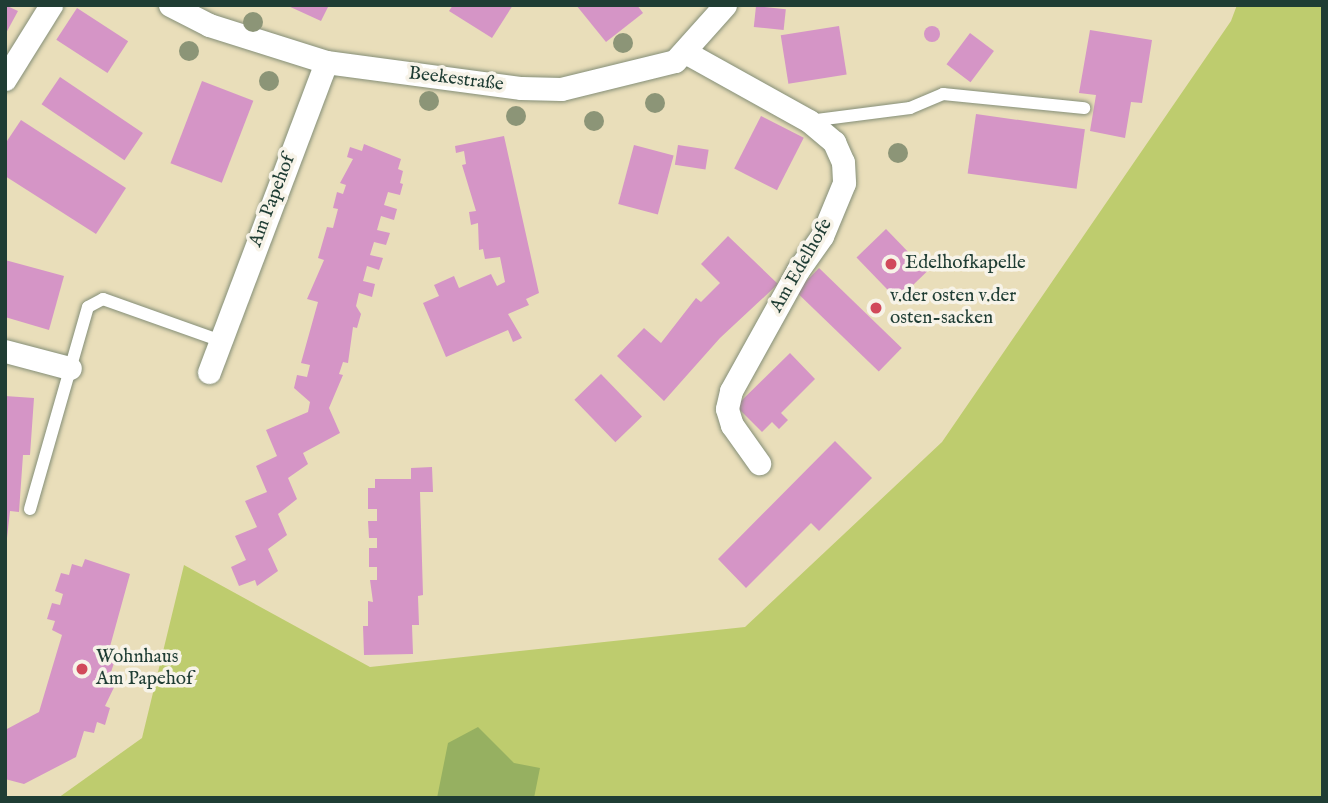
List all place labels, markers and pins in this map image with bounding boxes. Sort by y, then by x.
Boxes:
place label: Edelhofkapelle [905,253,1026,275]
marker: Edelhofkapelle [883,256,899,272]
place label: v.der osten v.der osten-sacken [890,286,1016,330]
marker: v.der osten v.der osten-sacken [868,300,884,316]
place label: Wohnhaus Am Papehof [96,647,193,691]
marker: Wohnhaus Am Papehof [74,661,90,677]

